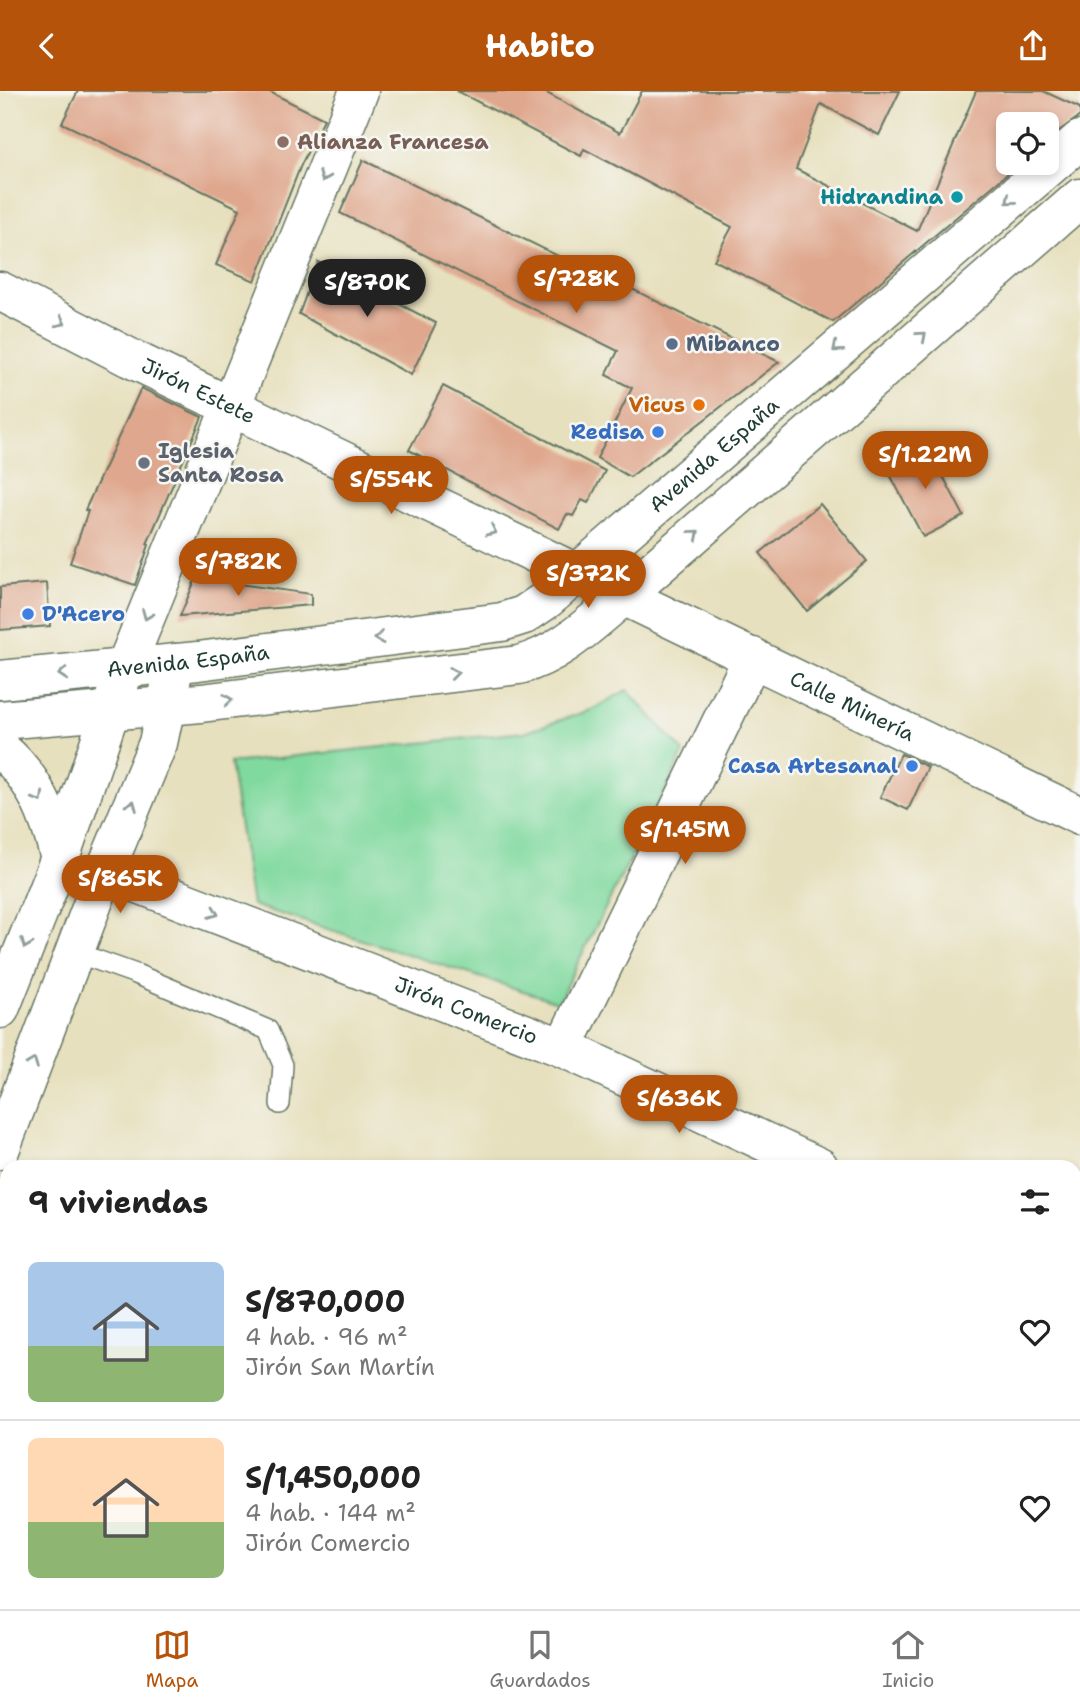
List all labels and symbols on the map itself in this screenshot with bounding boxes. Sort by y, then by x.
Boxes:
place label: Alianza Francesa [297,128,489,156]
marker: Alianza Francesa [275,134,291,150]
one-way arrow [319,170,333,182]
place label: Hidrandina [820,183,944,211]
marker: Hidrandina [949,189,965,205]
one-way arrow [1005,192,1018,204]
pin: S/728K [519,255,633,315]
pin: S/870K [310,259,424,319]
one-way arrow [54,314,66,327]
place label: Mibanco [686,330,780,358]
one-way arrow [913,332,926,344]
marker: Mibanco [664,336,680,352]
one-way arrow [832,340,845,352]
street label: Jirón Estete [137,352,260,430]
place label: Vicus [629,391,685,419]
street label: Avenida España [643,391,785,519]
marker: Vicus [691,397,707,413]
place label: Redisa [570,418,645,446]
marker: Redisa [650,424,666,440]
pin: S/1.22M [860,431,990,491]
place label: Iglesia Santa Rosa [158,437,284,489]
marker: Iglesia Santa Rosa [136,455,152,471]
pin: S/554K [334,457,448,516]
one-way arrow [485,523,497,537]
one-way arrow [687,530,700,542]
pin: S/782K [181,539,295,598]
pin: S/372K [531,551,645,610]
place label: D'Acero [42,600,125,628]
marker: D'Acero [20,606,36,622]
one-way arrow [141,608,155,620]
one-way arrow [373,630,385,645]
street label: Avenida España [106,638,271,684]
street label: Calle Minería [785,664,919,748]
one-way arrow [57,666,68,681]
one-way arrow [449,666,460,681]
one-way arrow [222,692,234,707]
place label: Casa Artesanal [728,752,898,780]
marker: Casa Artesanal [904,758,920,774]
one-way arrow [31,791,44,804]
one-way arrow [124,800,138,812]
pin: S/1.45M [620,807,750,866]
pin: S/865K [63,855,177,915]
one-way arrow [208,905,220,919]
one-way arrow [20,938,34,950]
street label: Jirón Comercio [390,970,542,1051]
one-way arrow [24,1058,38,1070]
pin: S/636K [622,1075,736,1135]

